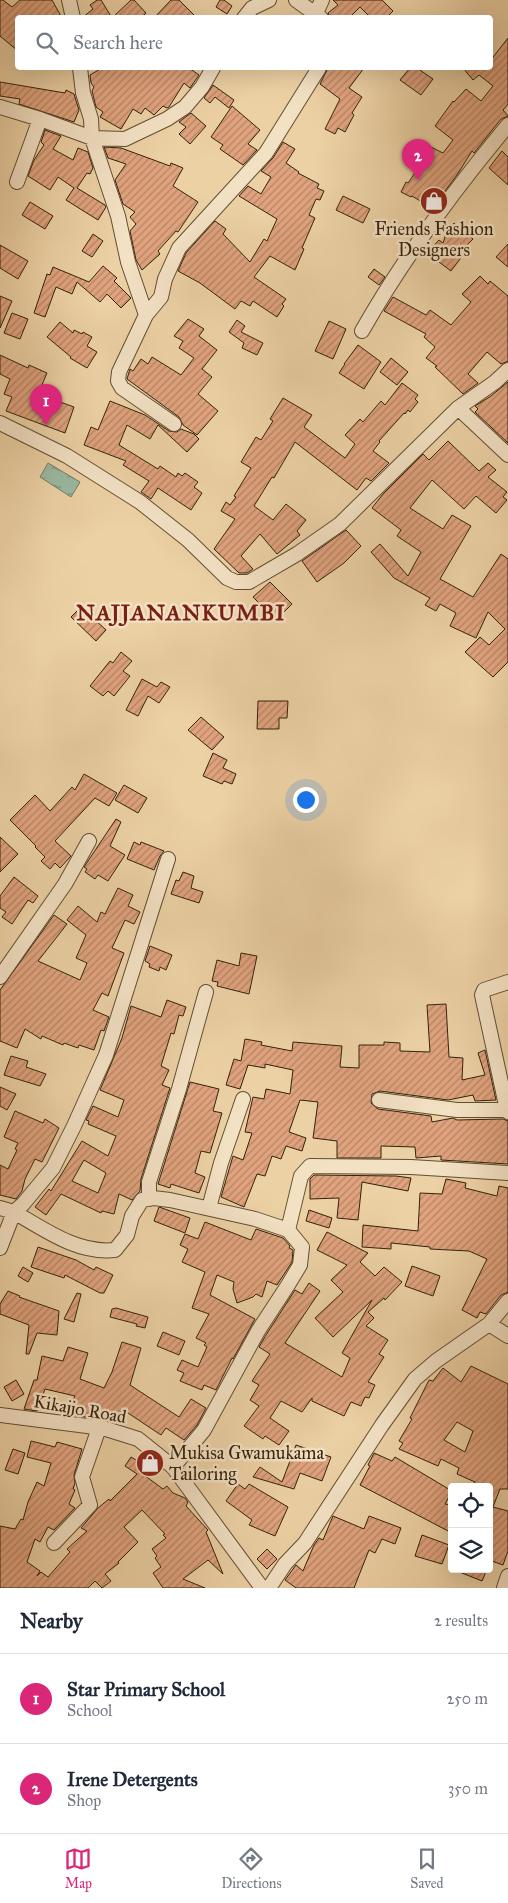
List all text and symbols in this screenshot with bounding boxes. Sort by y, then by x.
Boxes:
search box [15,15,493,70]
icon: search [33,29,61,57]
text: Search here [73,31,163,54]
pin: 2 [402,139,434,180]
shop icon: Friends Fashion Designers [419,186,449,216]
place label: Friends Fashion Designers [375,218,494,262]
pin: 1 [30,384,62,425]
district label: NAJJANANKUMBI [76,599,286,627]
your location [293,787,319,813]
street label: Kikajjo Road [32,1390,128,1428]
place label: Mukisa Gwamukama Tailoring [169,1442,324,1486]
shop icon: Mukisa Gwamukama Tailoring [135,1448,165,1478]
map controls [448,1483,493,1573]
button: locate [448,1483,493,1528]
button: layers [448,1528,493,1573]
text: Nearby [20,1608,83,1634]
text: 2 results [434,1611,488,1630]
text: Star Primary School [67,1678,225,1701]
text: 1 [33,1689,39,1708]
text: 250 m [447,1689,488,1708]
text: School [67,1701,112,1720]
text: Irene Detergents [67,1768,198,1791]
text: 2 [32,1779,40,1798]
text: 350 m [448,1779,488,1798]
text: Shop [67,1791,101,1810]
tab: Map [64,1845,92,1892]
tab: Directions [221,1845,282,1892]
tab: Saved [410,1845,444,1892]

